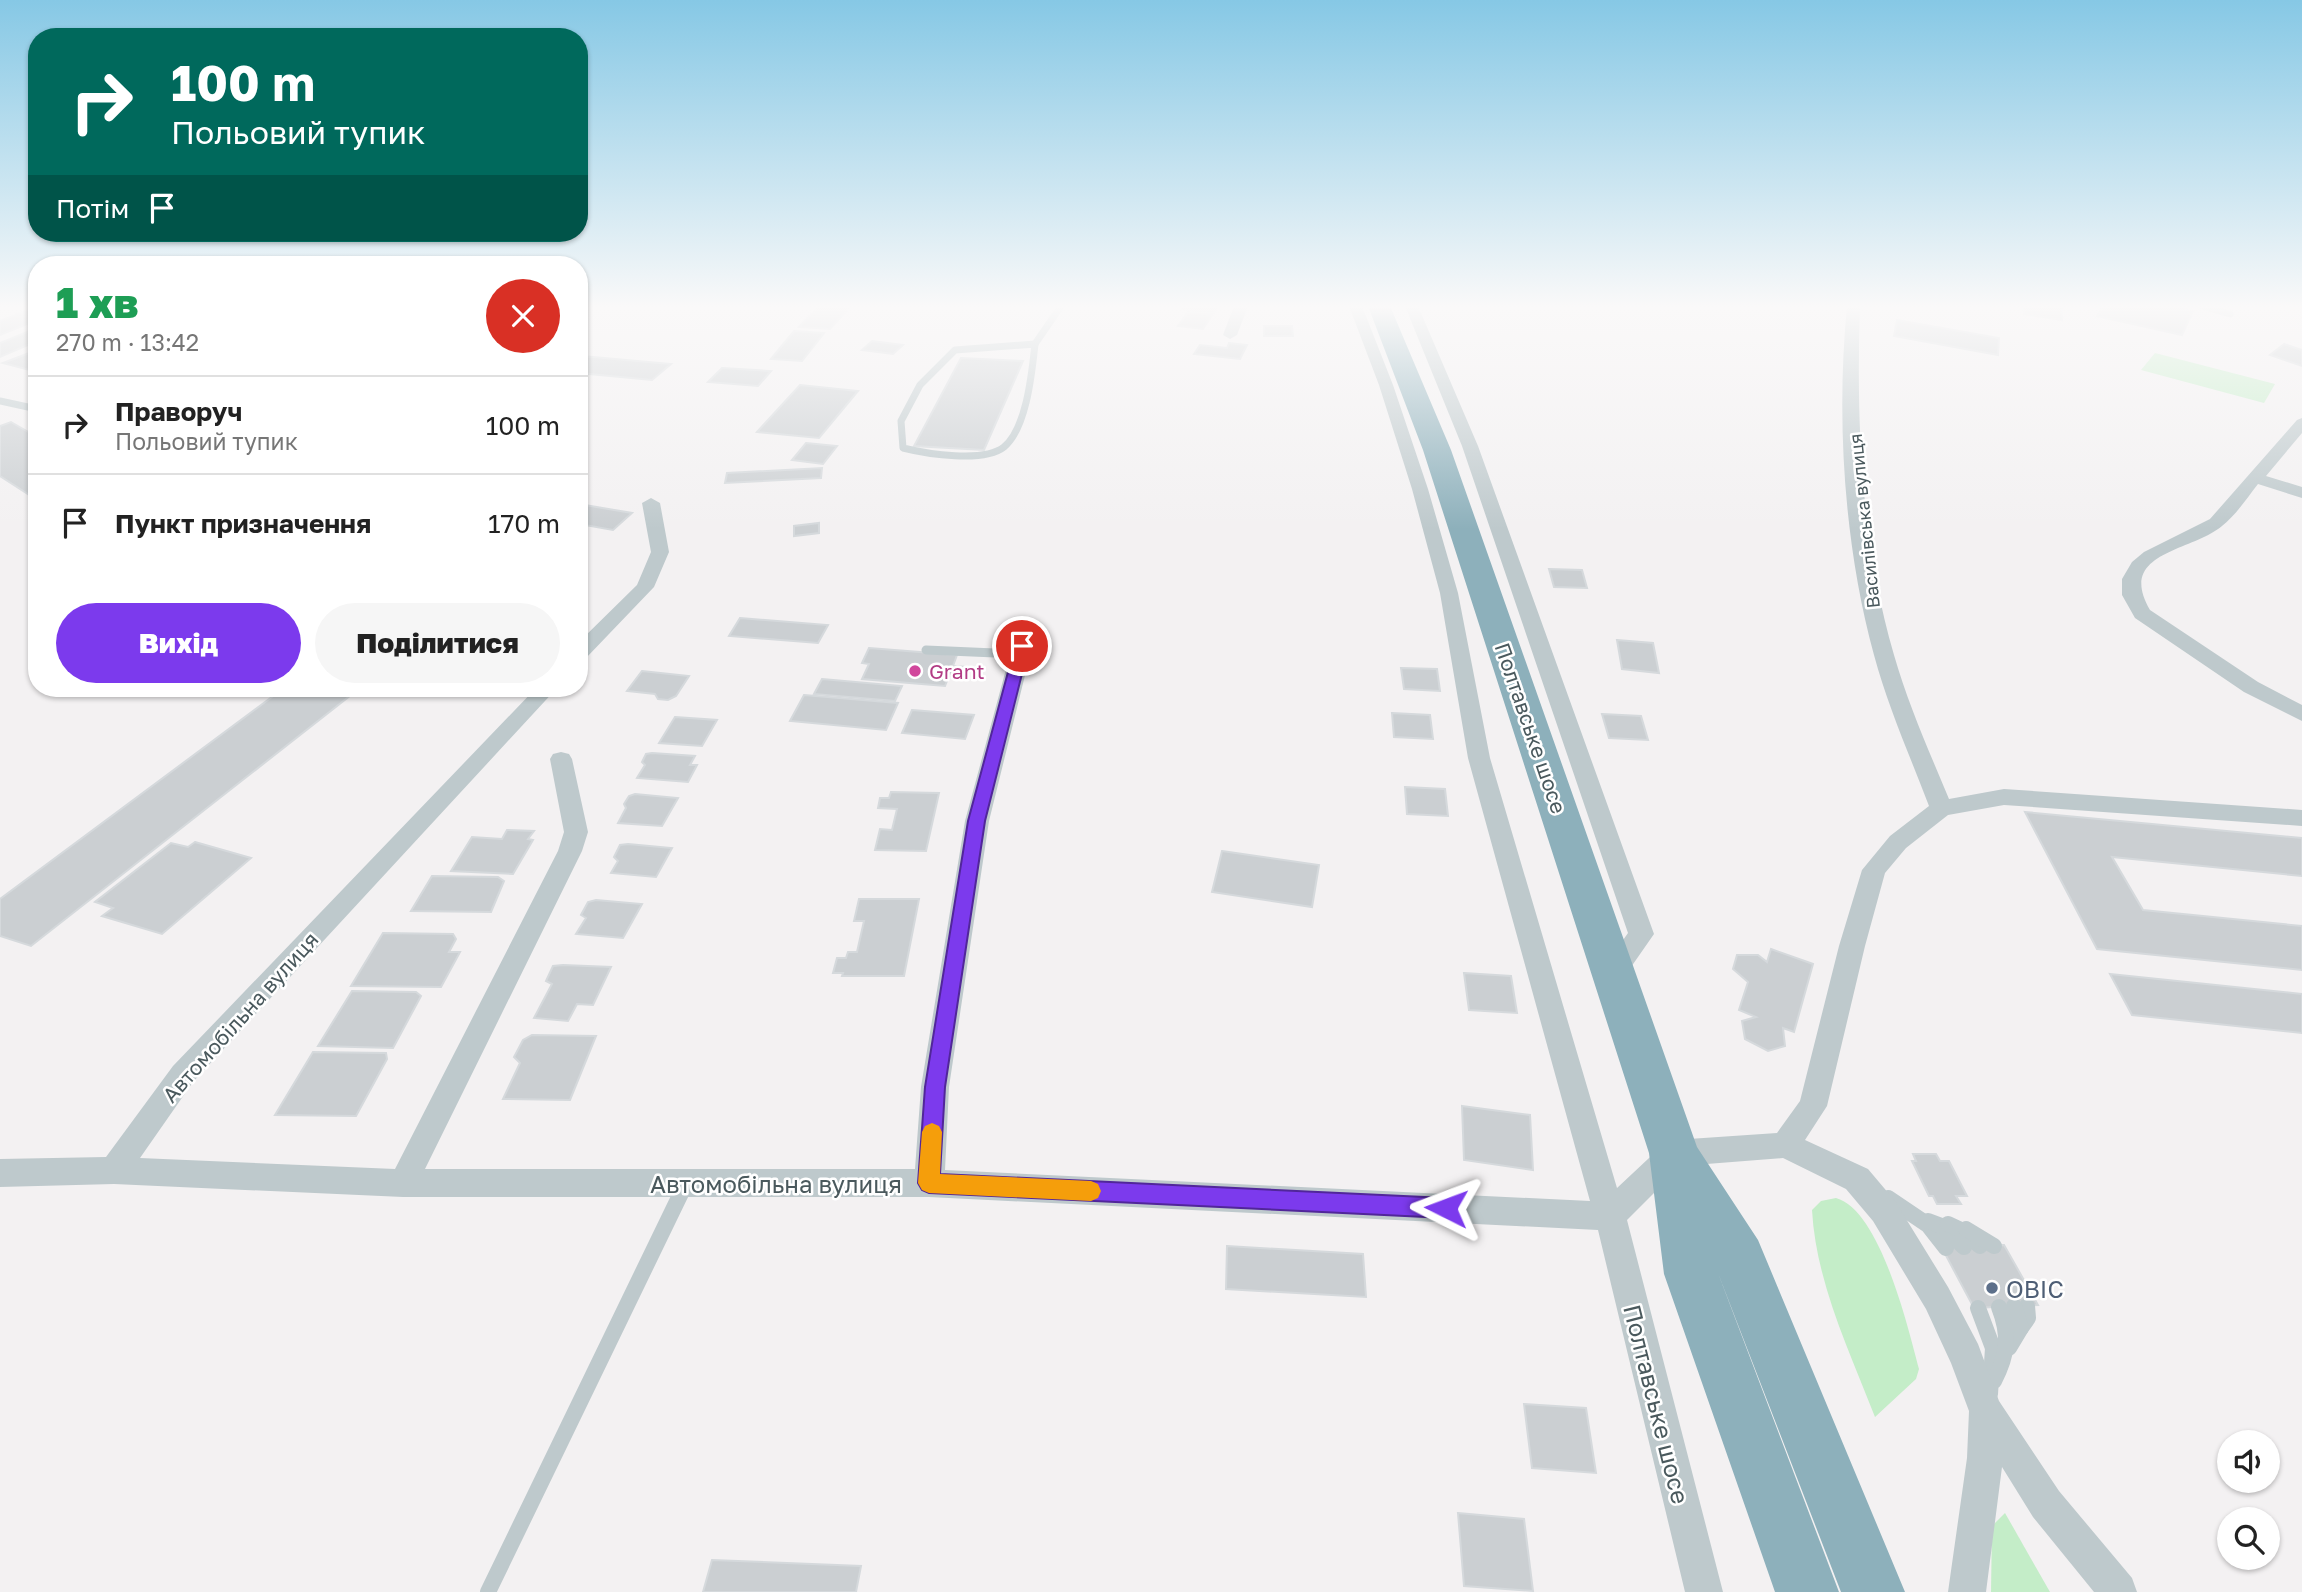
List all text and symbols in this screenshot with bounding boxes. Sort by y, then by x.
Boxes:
text: 100 m [171,53,315,112]
icon: right [56,56,147,147]
text: Польовий тупик [171,113,425,151]
icon: arrive [143,189,181,227]
text: Потім [56,193,129,224]
text: 1 хв [56,277,139,327]
button: close [486,279,560,353]
text: 270 m · 13:42 [56,328,199,356]
text: Праворуч [115,396,243,427]
icon: right [56,406,94,444]
text: 100 m [486,410,560,441]
text: Польовий тупик [115,427,298,455]
street label: Василівська вулиця [1844,433,1884,609]
icon: arrive [56,504,94,542]
text: Пункт призначення [115,508,371,539]
text: 170 m [488,508,560,539]
button: Вихід [56,603,301,683]
button: Поділитися [315,603,560,683]
pin [992,616,1052,676]
icon: arrive [1003,627,1041,665]
street label: Полтавське шосе [1490,639,1572,817]
place label: Grant [929,658,985,684]
marker: Grant [907,663,923,679]
street label: Автомобільна вулиця [157,926,323,1108]
street label: Автомобільна вулиця [650,1169,902,1198]
position arrow [1409,1171,1483,1245]
place label: ОВІС [2006,1274,2064,1303]
marker: ОВІС [1984,1280,2000,1296]
street label: Полтавське шосе [1618,1301,1696,1507]
map controls [2217,1430,2280,1570]
button: sound [2217,1430,2280,1493]
button: search [2217,1507,2280,1570]

